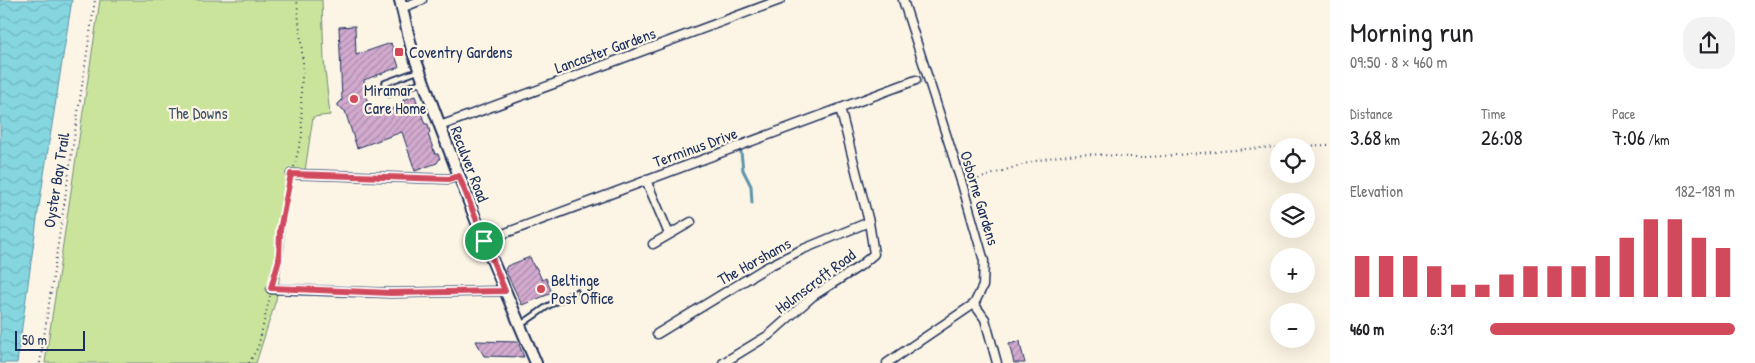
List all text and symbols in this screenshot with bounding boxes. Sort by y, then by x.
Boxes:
text: Morning run [1350,13,1474,51]
button: share [1683,17,1735,69]
street label: Lancaster Gardens [551,22,659,78]
place label: Coventry Gardens [409,41,512,63]
marker: Coventry Gardens [393,46,405,58]
text: 09:50 · 8 × 460 m [1350,51,1448,73]
place label: Miramar Care Home [364,79,427,119]
marker: Miramar Care Home [348,93,360,105]
park label: The Downs [168,102,228,124]
text: Distance [1350,104,1393,123]
text: Time [1481,104,1506,123]
text: Pace [1612,104,1635,123]
street label: Terminus Drive [650,121,741,172]
street label: Reculver Road [446,123,494,205]
text: 3.68 [1350,123,1381,152]
text: 26:08 [1481,123,1523,152]
text: 7:06 [1612,123,1645,152]
street label: Oyster Bay Trail [38,130,74,229]
text: km [1381,130,1400,149]
text: /km [1645,130,1670,149]
map controls [1270,138,1315,348]
button: locate [1270,138,1315,183]
street label: Osborne Gardens [955,148,1005,248]
text: Elevation [1350,180,1403,202]
text: 182–189 m [1675,180,1735,202]
button: layers [1270,193,1315,238]
pin [463,220,505,262]
icon: arrive [470,227,498,255]
street label: The Horshams [713,232,795,290]
street label: Holmscroft Road [770,244,860,318]
button: + [1270,248,1315,293]
place label: Beltinge Post Office [551,269,615,309]
marker: Beltinge Post Office [535,283,547,295]
button: − [1270,303,1315,348]
text: 460 m [1350,318,1384,340]
text: 6:31 [1430,318,1453,340]
scale bar [15,328,85,351]
text: 50 m [22,330,47,349]

